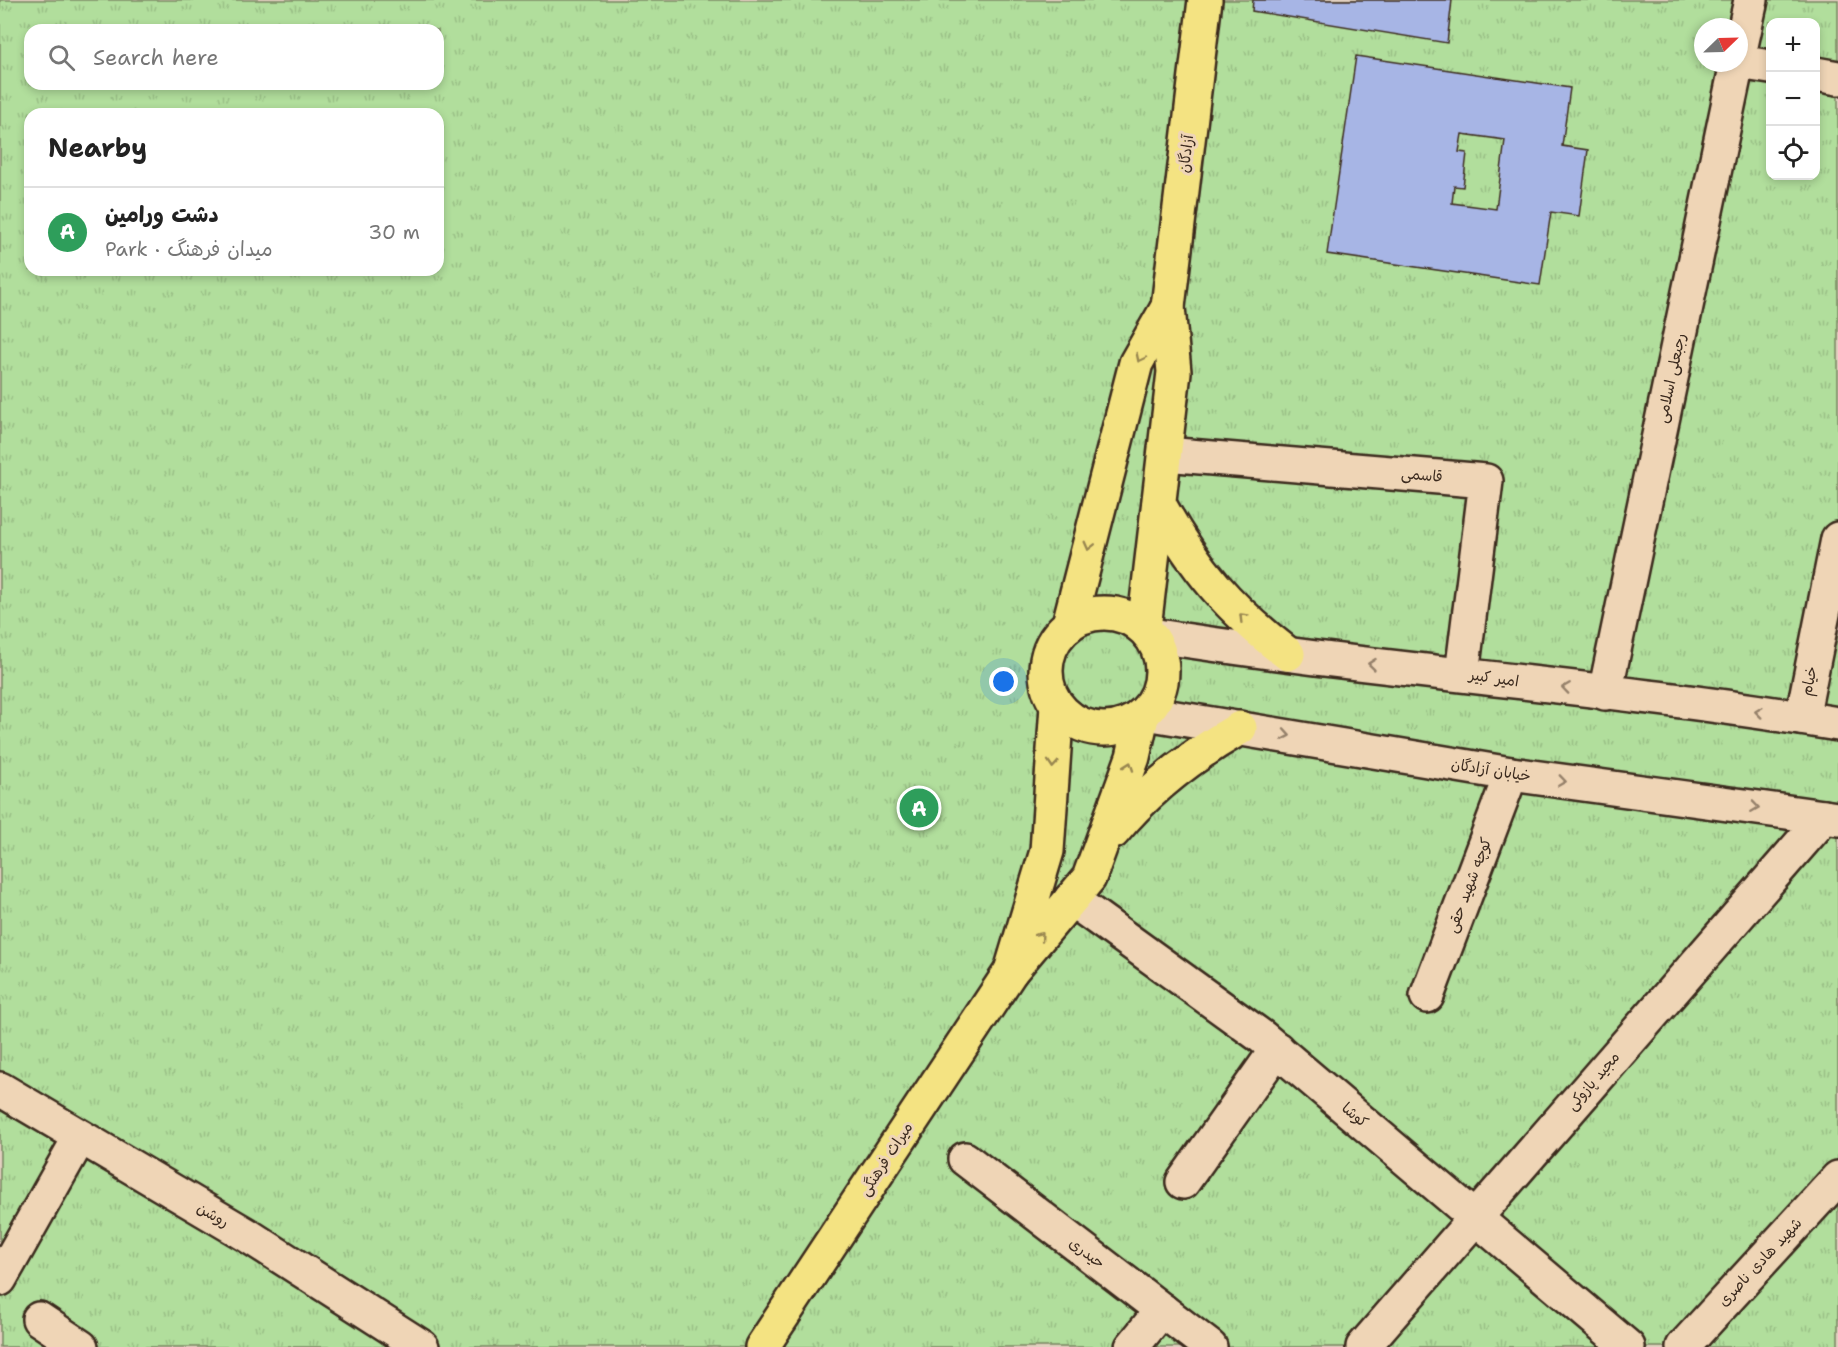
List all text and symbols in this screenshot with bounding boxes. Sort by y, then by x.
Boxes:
north arrow [1694,18,1748,72]
map controls [1766,18,1820,180]
button: + [1766,18,1820,72]
search box [24,24,444,90]
icon: search [45,41,78,74]
text: Search here [93,43,219,72]
button: − [1766,72,1820,126]
button: locate [1766,126,1820,180]
text: Nearby [48,130,147,165]
street label: آزادگان [1174,132,1198,174]
text: دشت ورامین [105,200,219,229]
text: A [60,219,75,245]
text: 30 m [368,219,420,245]
text: Park · میدان فرهنگ [105,236,273,262]
street label: رجبعلی اسلامی [1652,331,1690,425]
one-way arrow [1135,352,1147,363]
street label: قاسمی [1400,463,1444,487]
one-way arrow [1083,541,1096,551]
one-way arrow [1239,614,1250,625]
one-way arrow [1368,658,1377,670]
street label: امیر کبیر [1466,664,1520,691]
street label: خیام [1796,664,1823,698]
your location [989,667,1018,696]
one-way arrow [1561,682,1571,694]
one-way arrow [1755,707,1764,719]
one-way arrow [1282,729,1291,741]
street label: خیابان آزادگان [1450,754,1532,786]
one-way arrow [1047,760,1060,769]
one-way arrow [1122,761,1135,772]
one-way arrow [1557,774,1566,786]
pin: A [900,786,938,830]
one-way arrow [1750,801,1759,813]
street label: کوچه شهید حقی [1442,835,1496,935]
one-way arrow [1033,932,1044,943]
street label: مجید پازوکی [1562,1047,1624,1115]
street label: کوشا [1338,1098,1372,1132]
street label: میراث فرهنگی [855,1118,917,1200]
street label: روشن [193,1198,233,1232]
street label: شهید هادی ناصری [1714,1213,1806,1311]
street label: حیدری [1065,1233,1109,1273]

